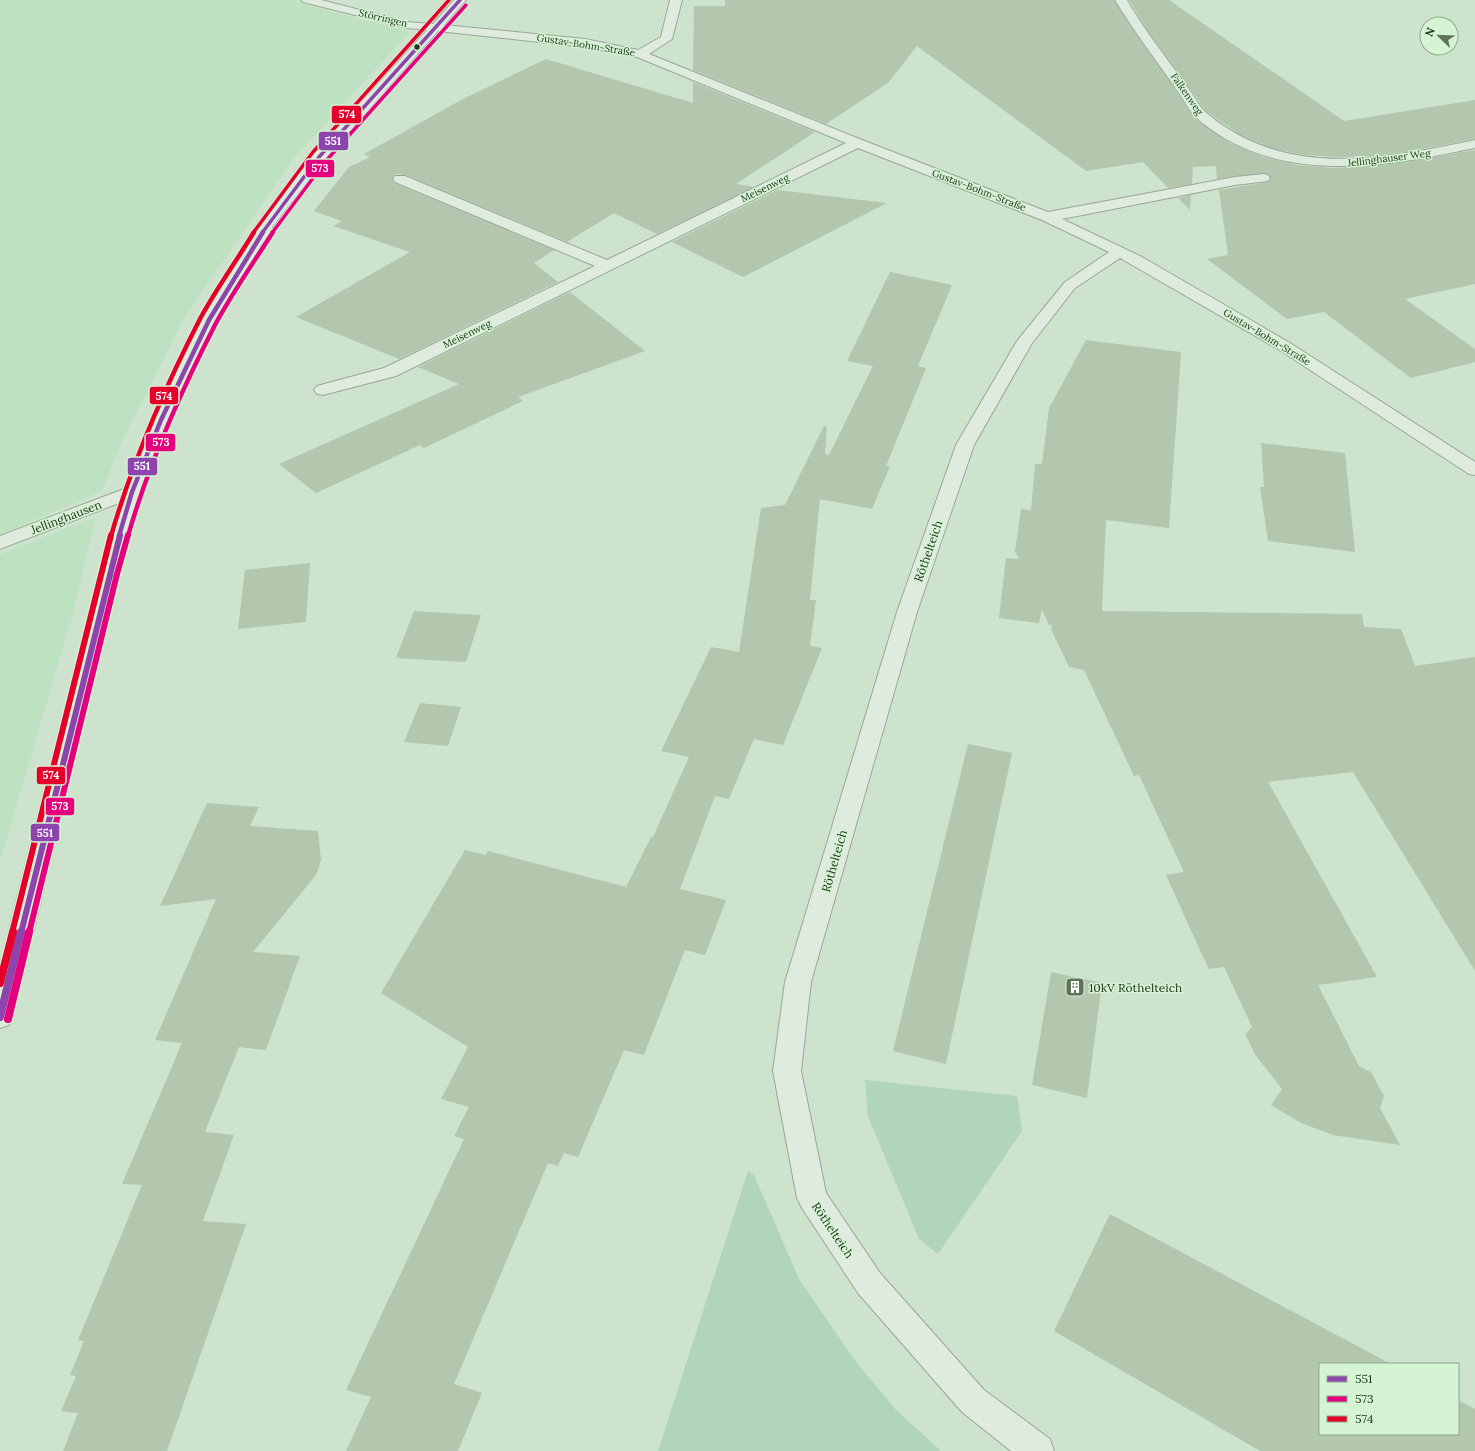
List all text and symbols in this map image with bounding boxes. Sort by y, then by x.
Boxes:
street label: Störringen [357,6,409,30]
north arrow [1419,16,1459,56]
text: N [1422,25,1438,39]
street label: Gustav-Bohm-Straße [536,31,637,59]
unlabelled marker [412,42,422,52]
street label: Falkenweg [1168,70,1206,118]
line badge: 574 [331,105,362,124]
text: 574 [339,107,355,121]
line badge: 551 [318,131,349,151]
text: 551 [325,134,342,148]
street label: Jellinghauser Weg [1346,146,1432,170]
line badge: 573 [305,159,335,178]
text: 573 [311,161,329,175]
street label: Gustav-Bohm-Straße [930,166,1028,214]
street label: Meisenweg [739,171,792,205]
street label: Gustav-Bohm-Straße [1221,306,1314,369]
street label: Meisenweg [441,317,494,351]
line badge: 574 [149,386,179,405]
text: 574 [156,389,172,403]
line badge: 573 [145,433,176,452]
text: 573 [152,435,170,449]
line badge: 551 [127,457,158,476]
text: 551 [134,459,151,473]
street label: Jellinghausen [27,497,104,538]
street label: Röthelteich [910,518,946,584]
line badge: 574 [36,766,66,785]
text: 574 [43,768,59,782]
line badge: 573 [45,797,75,816]
text: 573 [51,799,69,813]
line badge: 551 [30,823,60,842]
text: 551 [37,826,54,840]
street label: Röthelteich [818,828,850,894]
building icon: 10kV Röthelteich [1064,976,1086,998]
place label: 10kV Röthelteich [1089,980,1182,995]
street label: Röthelteich [809,1199,857,1261]
legend [1319,1363,1459,1435]
text: 551 [1355,1371,1372,1386]
text: 573 [1355,1391,1374,1406]
text: 574 [1355,1411,1374,1426]

